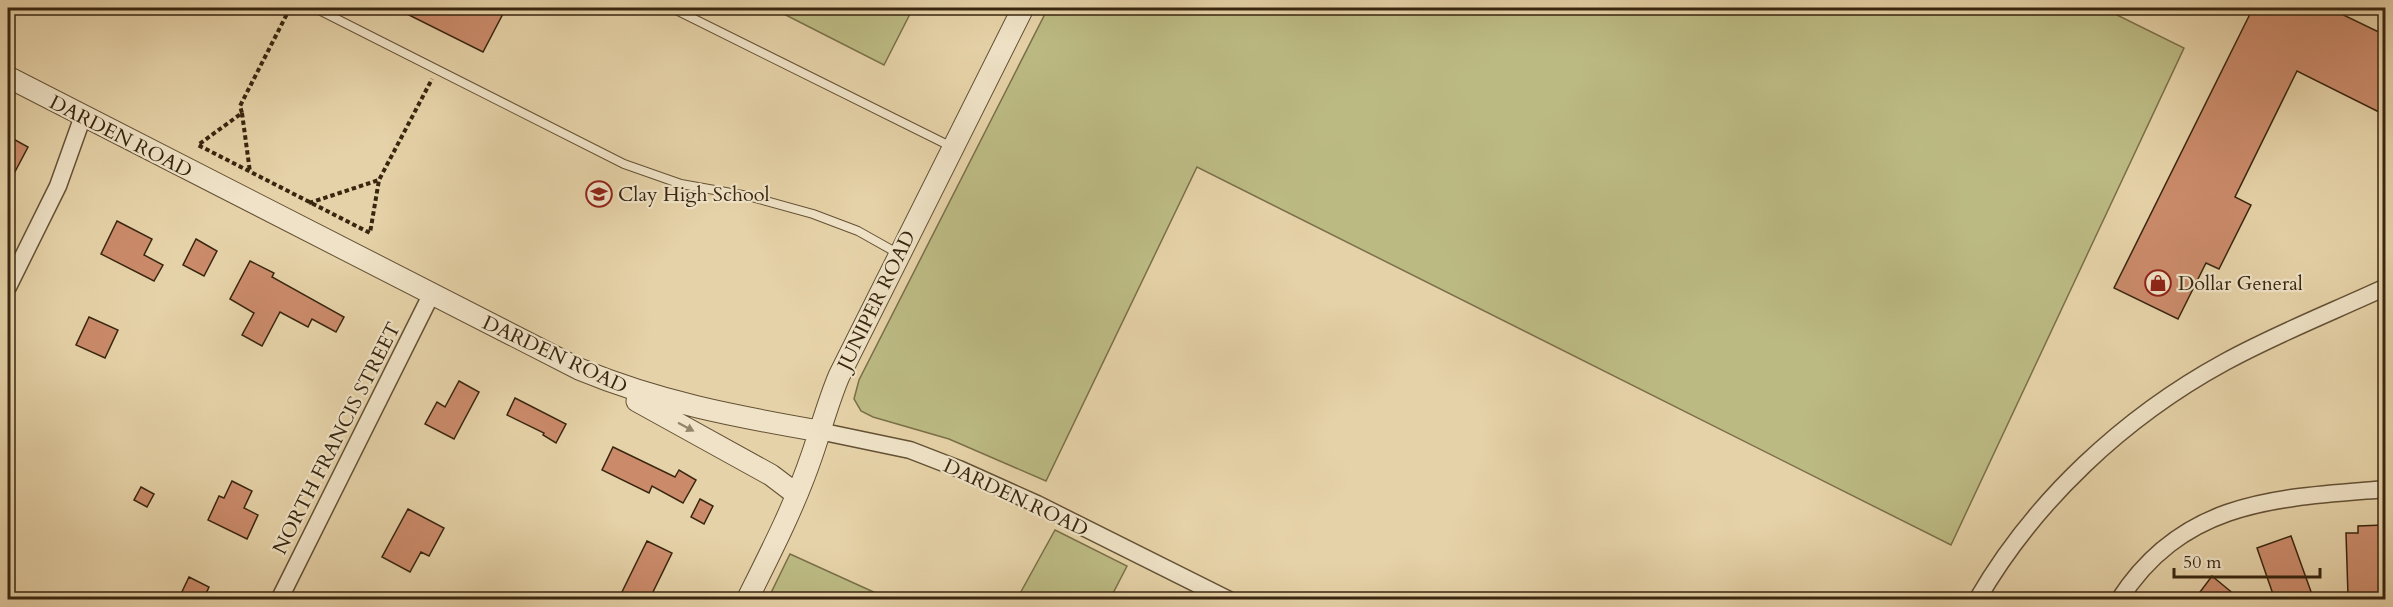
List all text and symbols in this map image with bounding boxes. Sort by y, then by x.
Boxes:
street label: DARDEN ROAD [45,89,197,184]
school or university icon: Clay High School [584,179,614,209]
place label: Clay High School [618,181,770,208]
street label: JUNIPER ROAD [830,226,922,377]
shop icon: Dollar General [2143,268,2173,298]
place label: Dollar General [2178,270,2303,297]
street label: DARDEN ROAD [478,309,632,400]
street label: NORTH FRANCIS STREET [266,317,407,559]
one-way arrow [677,422,694,432]
street label: DARDEN ROAD [939,452,1093,543]
scale bar [2174,541,2320,579]
text: 50 m [2183,550,2222,575]

